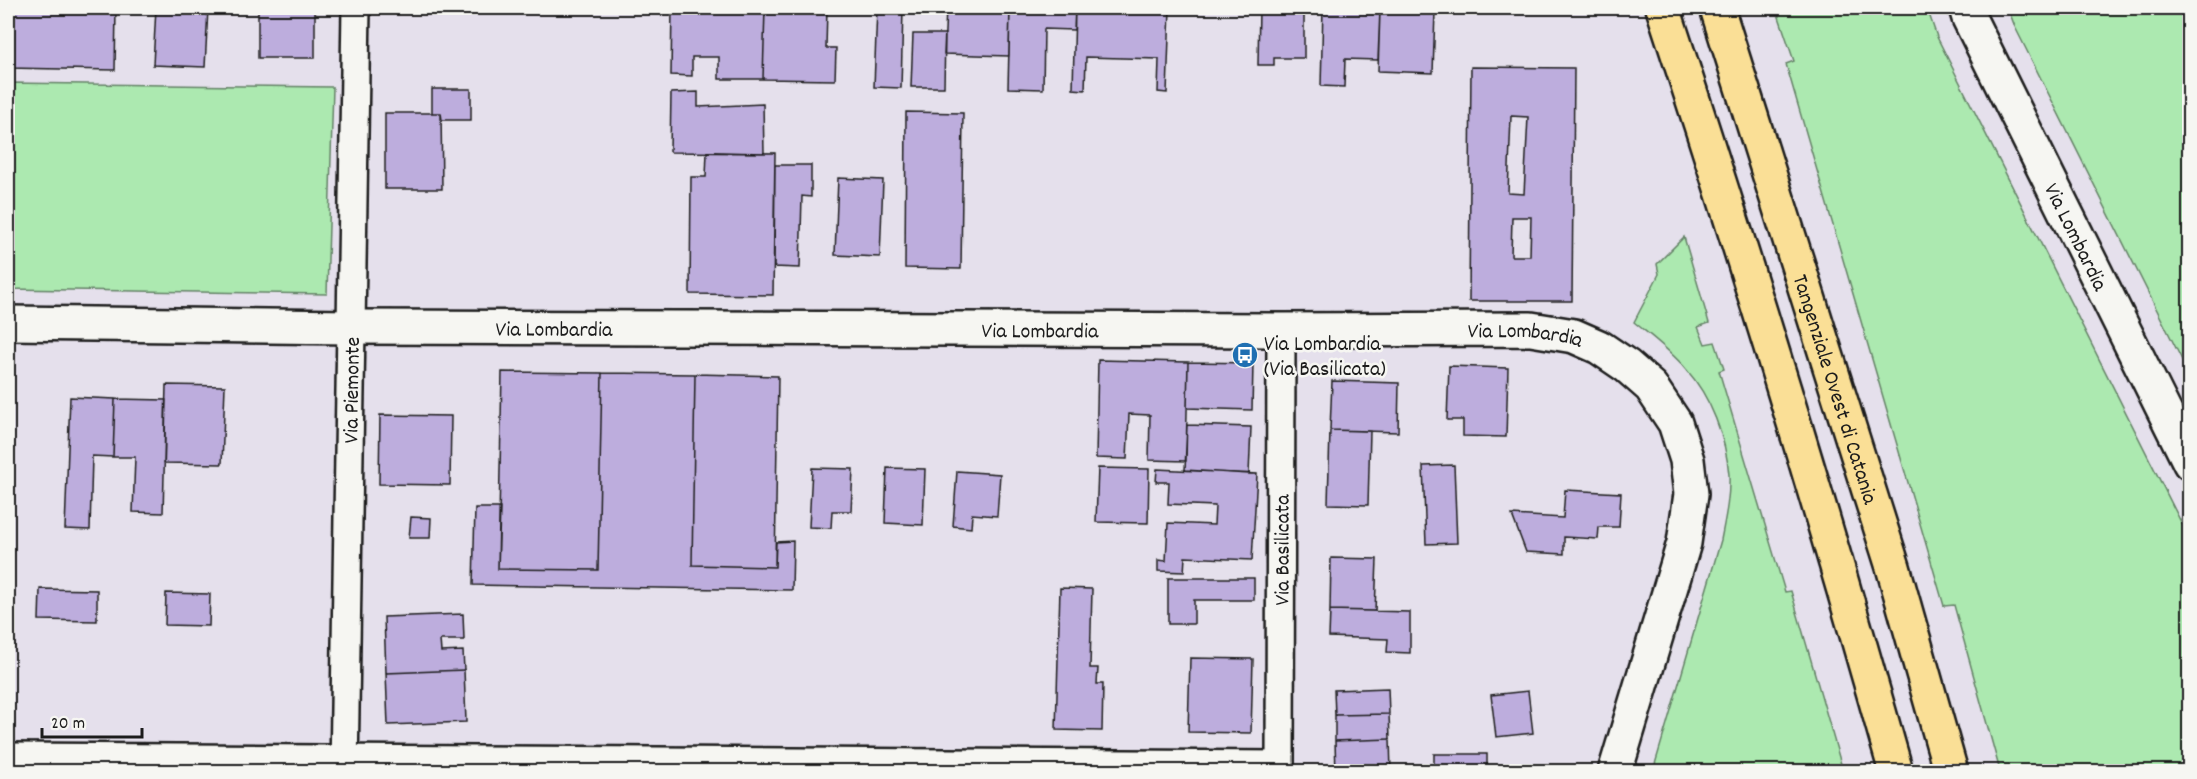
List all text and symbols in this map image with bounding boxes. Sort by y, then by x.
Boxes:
street label: Via Lombardia [2034,179,2114,297]
street label: Tangenziale Ovest di Catania [1783,271,1884,509]
street label: Via Lombardia [496,315,613,347]
street label: Via Lombardia [982,317,1099,348]
street label: Via Lombardia [1468,317,1588,358]
place label: Via Lombardia (Via Basilicata) [1264,330,1386,386]
street label: Via Piemonte [337,337,370,444]
bus stop icon: Via Lombardia (Via Basilicata) [1230,340,1260,370]
street label: Via Basilicata [1268,494,1300,606]
scale bar [42,701,142,739]
text: 20 m [51,712,85,737]

